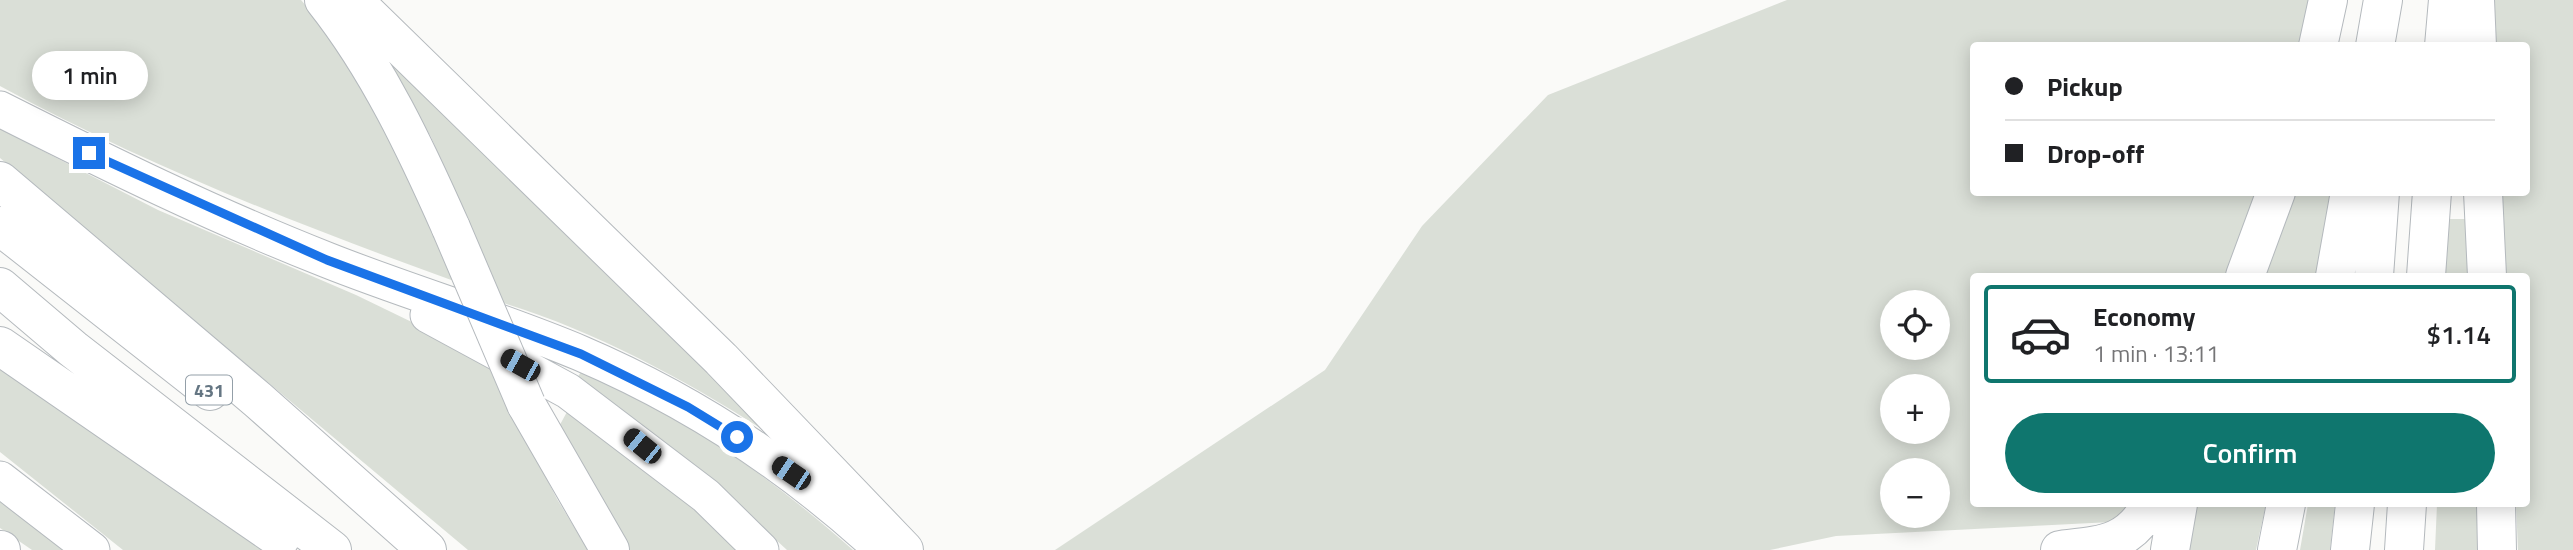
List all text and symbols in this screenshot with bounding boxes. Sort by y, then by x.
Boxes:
callout: 1 min [31,52,147,100]
text: 1 min [62,58,118,93]
text: Pickup [2047,67,2123,106]
text: Drop-off [2047,134,2144,173]
route end [73,137,105,169]
map controls [1880,290,1950,528]
button: locate [1880,290,1950,360]
text: Economy [2093,297,2195,336]
icon: car [2009,303,2072,366]
text: $1.14 [2427,315,2491,354]
text: 1 min · 13:11 [2093,336,2219,371]
car [497,346,544,384]
button: + [1880,374,1950,444]
road number: 431 [186,376,232,404]
button: Confirm [2005,413,2495,493]
route start [721,421,753,453]
car [620,425,665,467]
car [768,453,815,493]
button: − [1880,458,1950,528]

